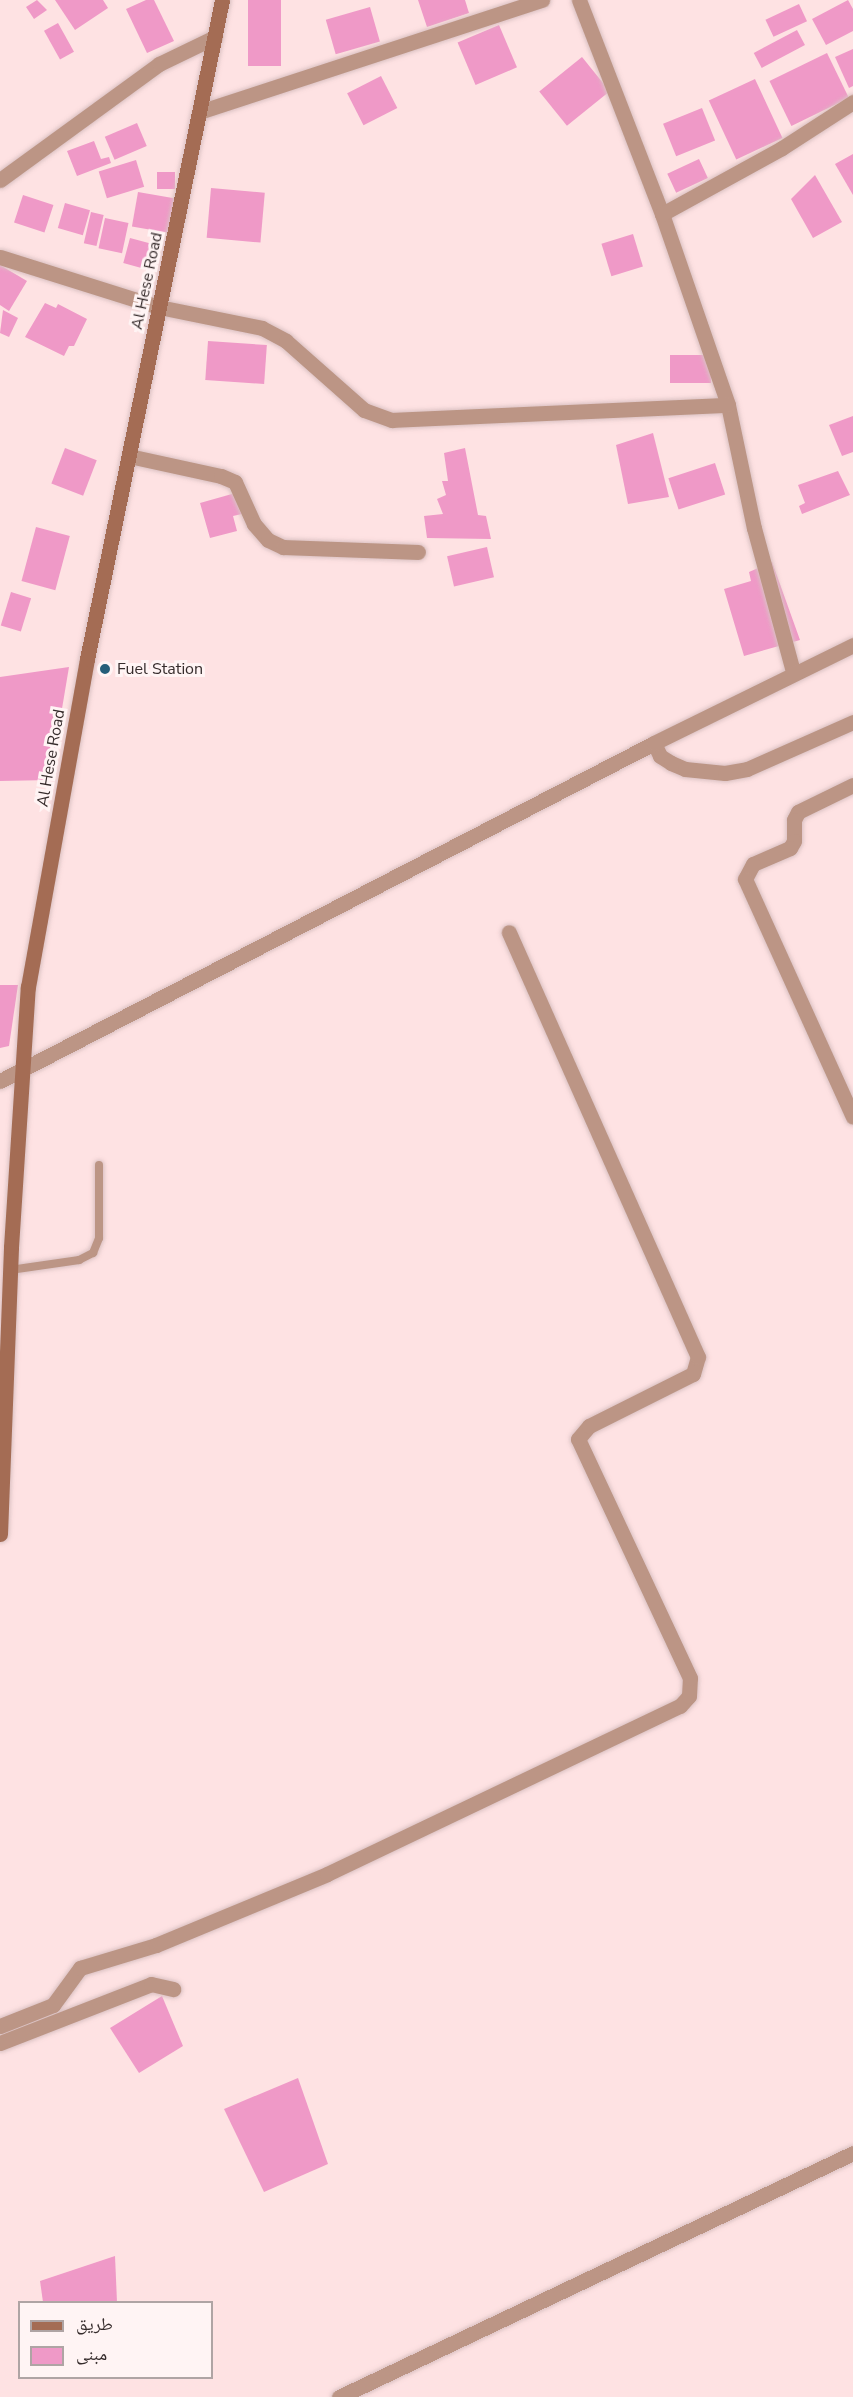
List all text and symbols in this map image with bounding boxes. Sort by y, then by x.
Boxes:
street label: Al Hese Road [127,231,167,331]
place label: Fuel Station [117,659,203,679]
marker: Fuel Station [98,662,112,676]
street label: Al Hese Road [33,708,69,808]
legend [18,2301,213,2379]
text: طريق [76,2312,113,2336]
text: مبنى [76,2342,107,2366]

